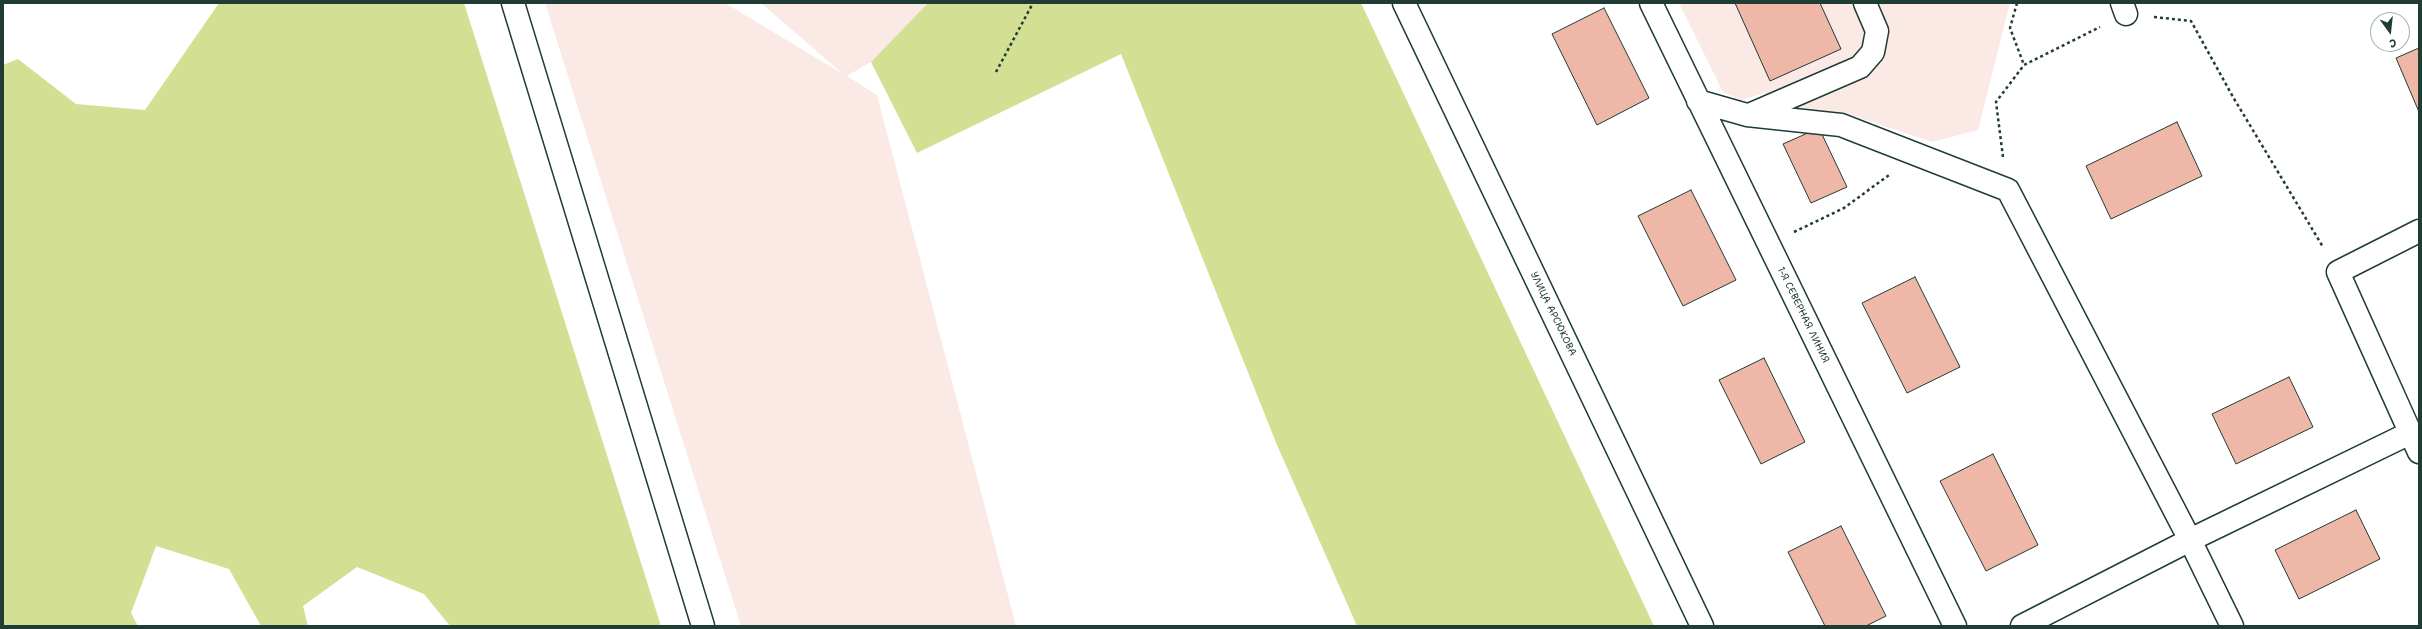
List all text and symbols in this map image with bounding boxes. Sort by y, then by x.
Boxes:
north arrow [2370,12,2410,52]
text: С [2388,35,2398,51]
street label: 1-Я СЕВЕРНАЯ ЛИНИЯ [1774,265,1832,365]
street label: УЛИЦА АРСЮКОВА [1527,270,1579,358]

